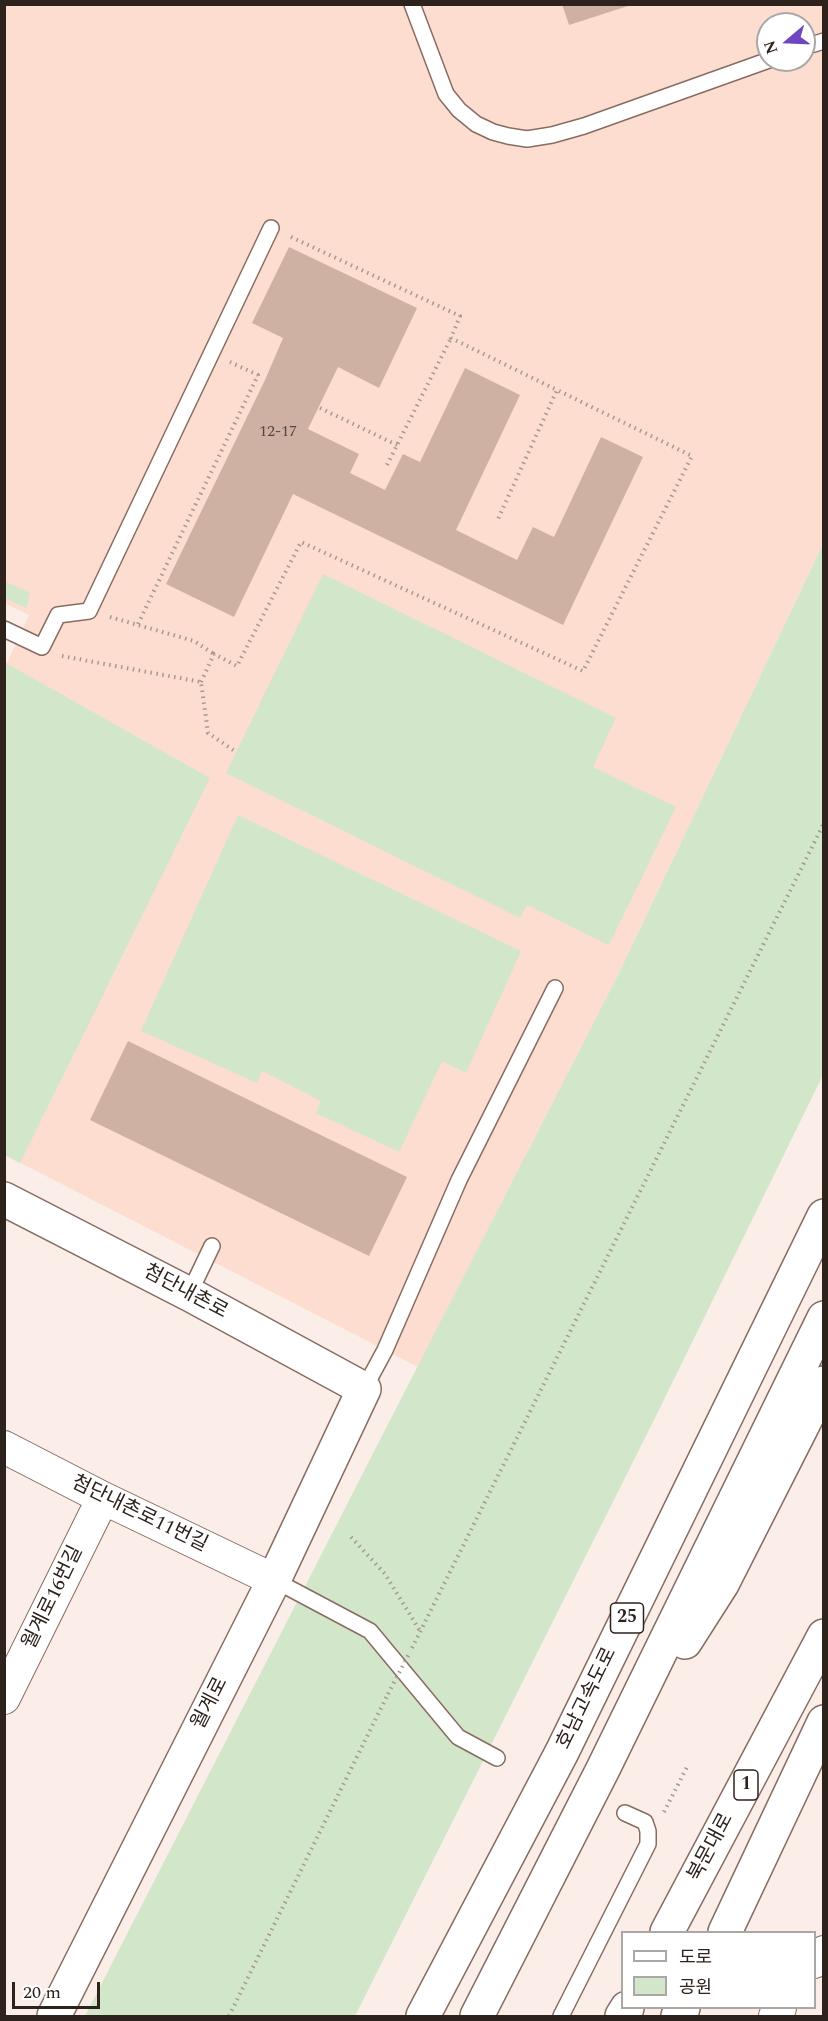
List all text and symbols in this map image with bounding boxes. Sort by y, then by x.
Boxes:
north arrow [756,12,816,72]
text: N [757,37,784,57]
house number: 12-17 [259,423,297,443]
street label: 첨단내촌로 [139,1261,231,1325]
street label: 첨단내촌로11번길 [67,1472,211,1558]
street label: 월계로16번길 [19,1542,89,1654]
road number: 25 [610,1603,644,1633]
street label: 호남고속도로 [553,1644,623,1754]
street label: 월계로 [188,1674,234,1734]
road number: 1 [734,1770,758,1800]
street label: 북문대로 [684,1810,740,1886]
legend [621,1931,816,2009]
text: 도로 [679,1944,712,1971]
scale bar [15,1970,104,2008]
text: 공원 [679,1974,712,2001]
text: 20 m [23,1979,61,2006]

